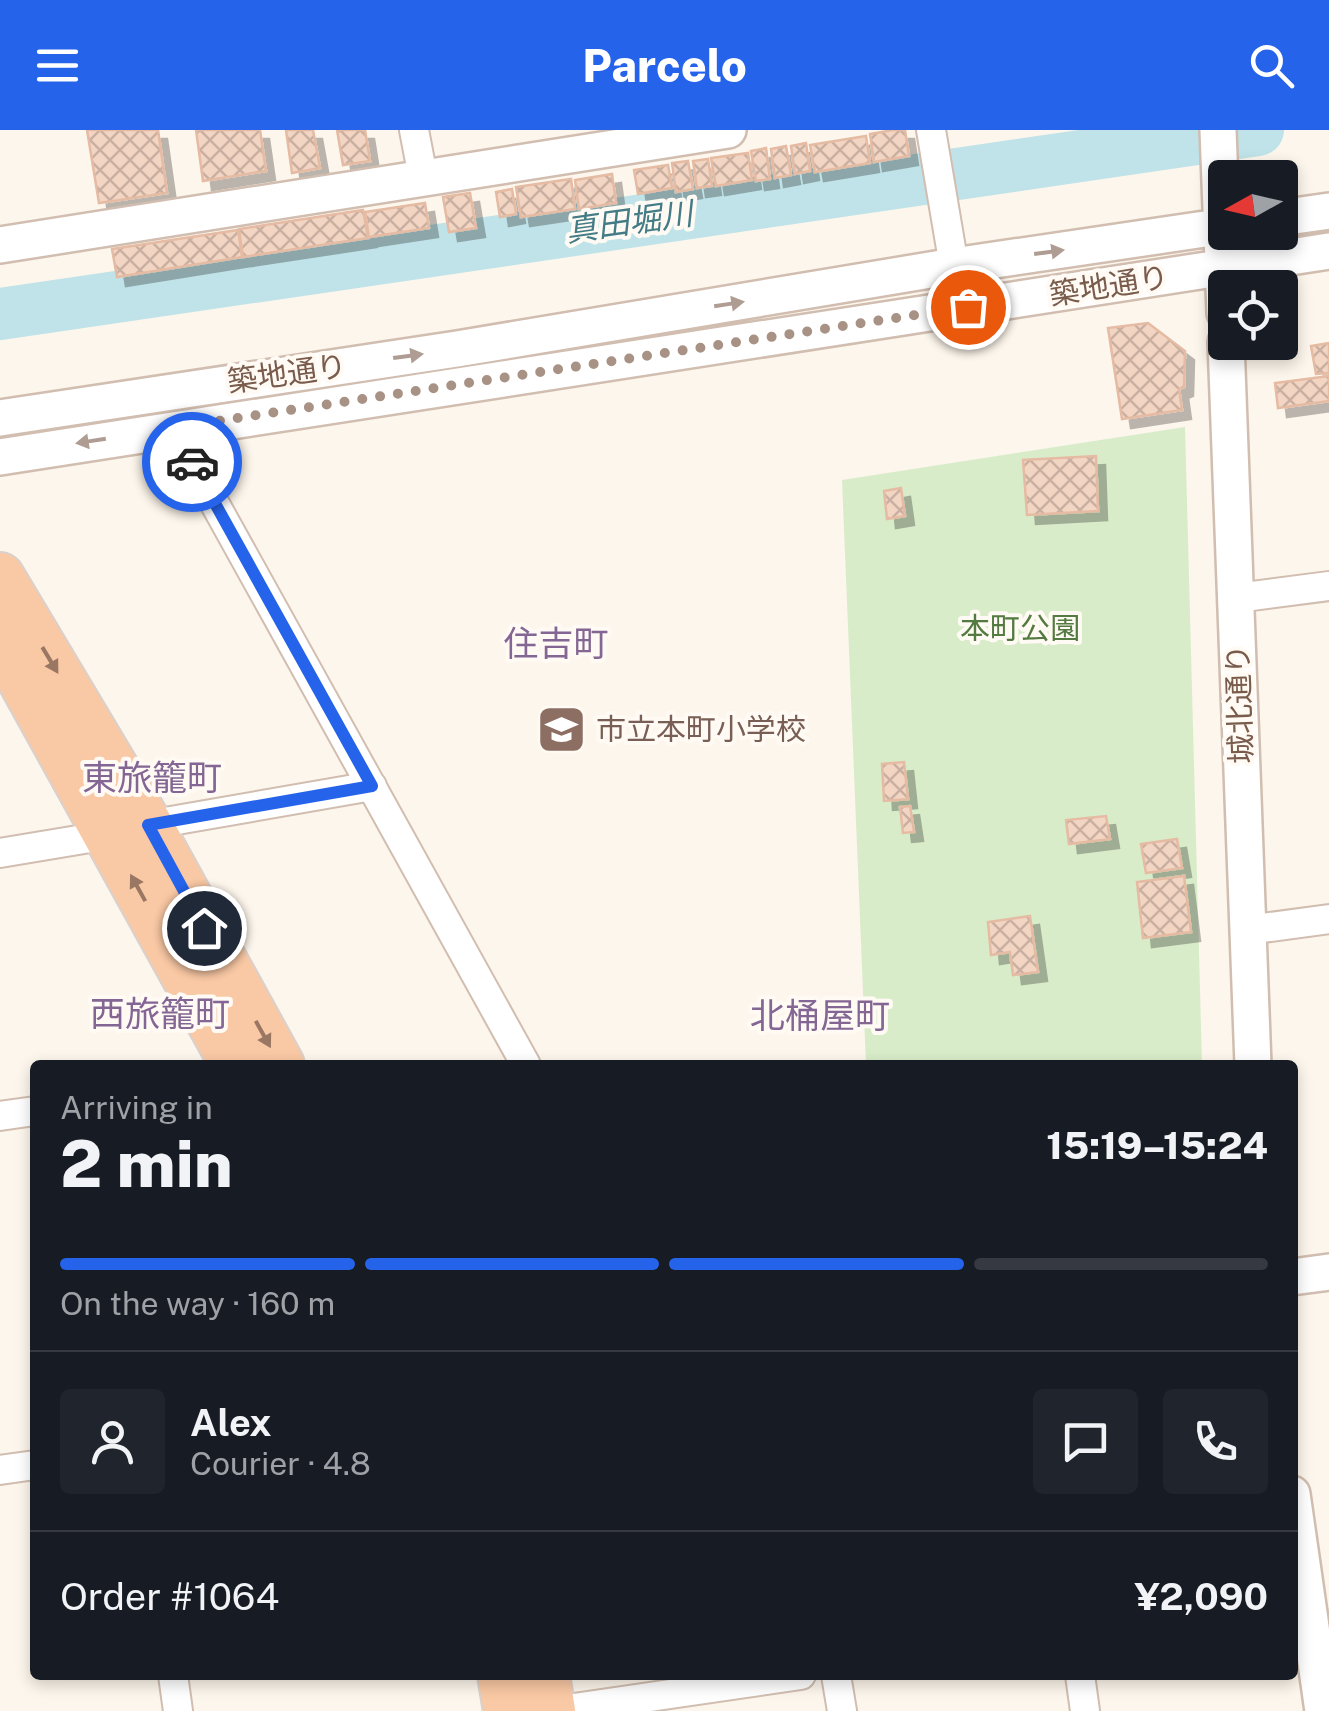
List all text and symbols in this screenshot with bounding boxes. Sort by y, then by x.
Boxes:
icon: menu [30,38,85,93]
icon: search [1244,38,1299,93]
text: Parcelo [582,39,747,92]
north arrow [1208,160,1298,250]
map controls [1208,160,1298,360]
water label: 真田堀川 [563,194,698,249]
one-way arrow [1034,244,1066,260]
street label: 築地通り [1047,258,1171,312]
pin [926,265,1011,350]
button: locate [1208,270,1298,360]
icon: bag [941,280,996,335]
one-way arrow [713,296,745,311]
street label: 築地通り [225,347,349,399]
one-way arrow [393,348,424,364]
courier [142,412,242,512]
one-way arrow [75,434,106,449]
icon: car [165,435,220,490]
park label: 本町公園 [960,610,1080,646]
district label: 住吉町 [503,623,609,664]
street label: 城北通り [1219,643,1259,765]
one-way arrow [41,646,58,674]
school or university icon: 市立本町小学校 [535,704,587,756]
place label: 市立本町小学校 [596,711,806,747]
district label: 東旅籠町 [82,757,222,798]
one-way arrow [129,873,146,902]
pin [162,886,247,971]
icon: home [177,901,232,956]
district label: 西旅籠町 [90,993,230,1034]
district label: 北桶屋町 [750,995,890,1036]
one-way arrow [253,1020,271,1048]
text: Arriving in [60,1089,213,1126]
text: 15:19–15:24 [1046,1123,1268,1168]
text: 2 min [60,1125,233,1202]
text: On the way · 160 m [60,1285,335,1322]
button: person [60,1389,165,1494]
button: chat [1033,1389,1138,1494]
button: phone [1163,1389,1268,1494]
text: Alex [190,1400,272,1445]
text: Courier · 4.8 [190,1445,371,1482]
text: Order #1064 [60,1574,279,1619]
text: ¥2,090 [1135,1574,1268,1619]

